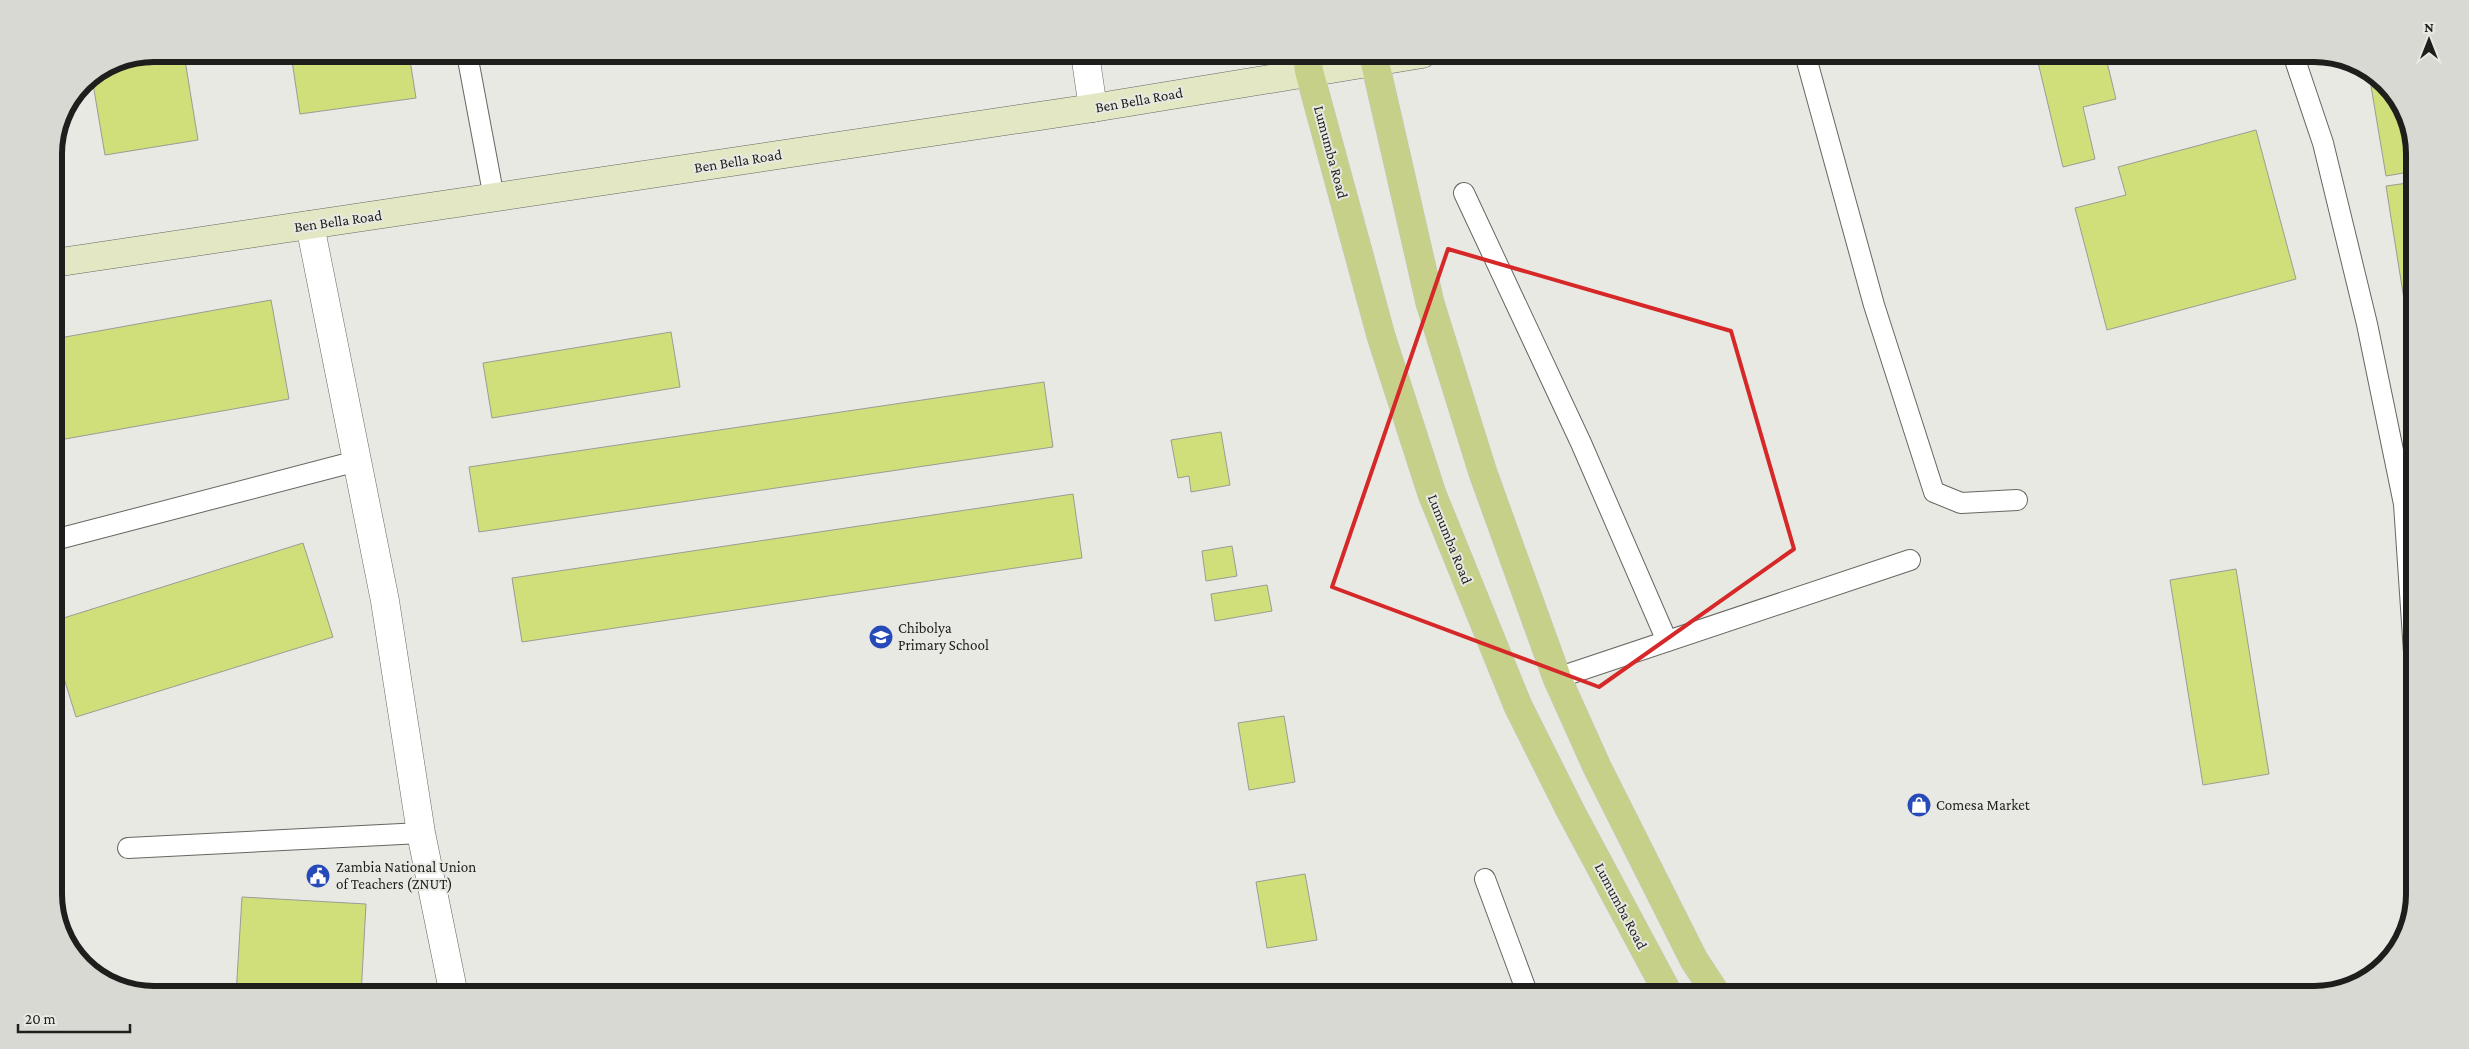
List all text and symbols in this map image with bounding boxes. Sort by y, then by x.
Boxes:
north arrow [2404,15,2454,65]
text: N [2424,19,2434,35]
street label: Ben Bella Road [1094,84,1184,116]
street label: Lumumba Road [1311,104,1351,200]
street label: Ben Bella Road [693,146,783,176]
street label: Ben Bella Road [293,207,383,235]
street label: Lumumba Road [1425,492,1475,586]
place label: Chibolya Primary School [898,620,989,654]
school or university icon: Chibolya Primary School [868,624,894,650]
shop icon: Comesa Market [1906,792,1932,818]
place label: Comesa Market [1936,797,2031,813]
place label: Zambia National Union of Teachers (ZNUT) [336,859,476,893]
street label: Lumumba Road [1592,860,1650,952]
public building icon: Zambia National Union of Teachers (ZNUT) [305,863,331,889]
scale bar [18,1002,130,1034]
text: 20 m [25,1011,56,1027]

